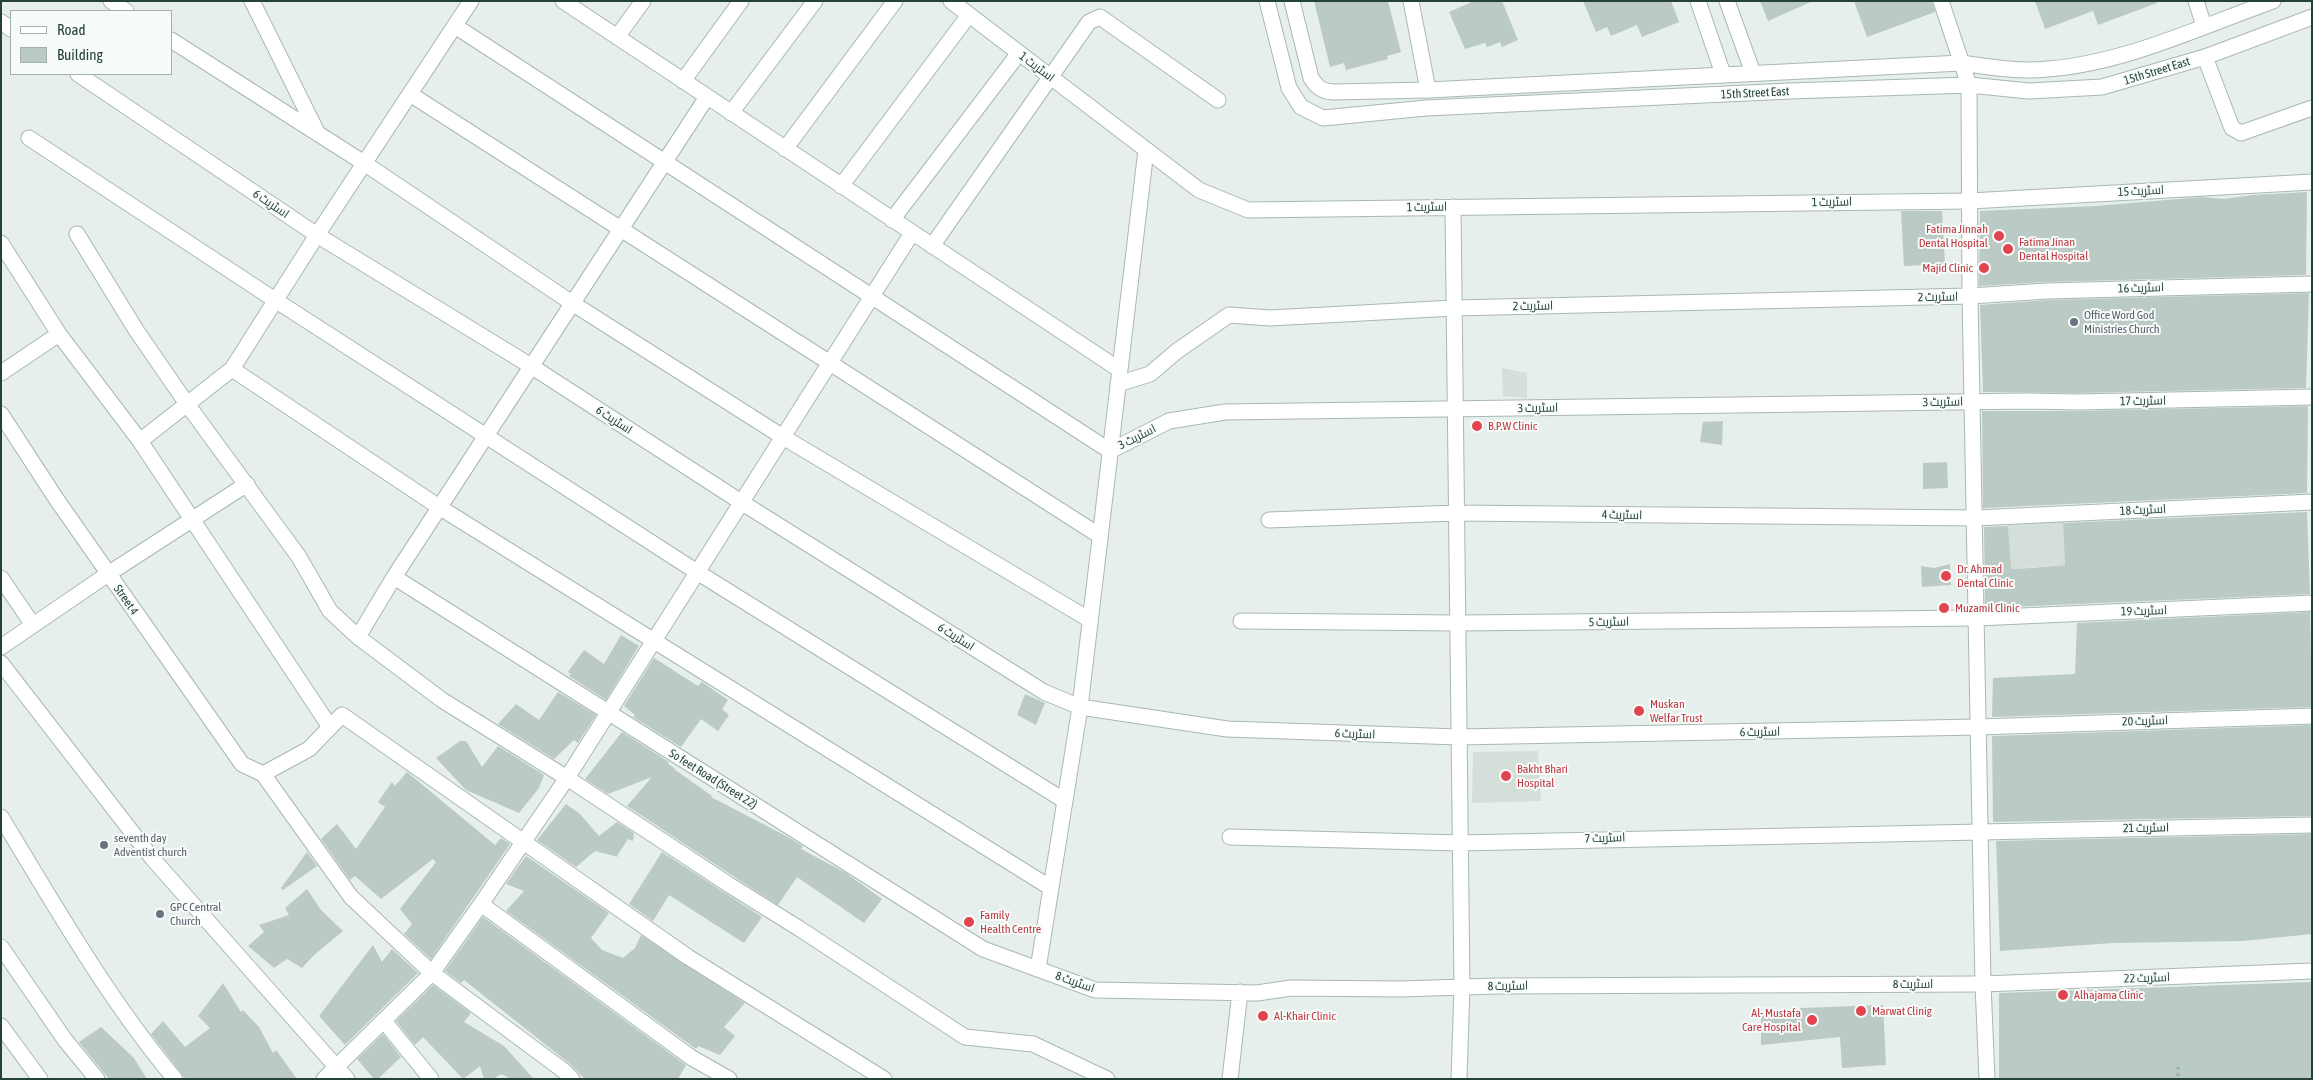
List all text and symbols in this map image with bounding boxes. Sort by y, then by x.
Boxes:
legend [10,10,172,75]
text: Road [57,21,86,38]
text: Building [57,46,103,63]
street label: اسٹریٹ 1 [1016,49,1058,85]
street label: 15th Street East [2122,54,2192,88]
street label: 15th Street East [1720,84,1790,102]
street label: اسٹریٹ 15 [2118,183,2164,199]
street label: اسٹریٹ 6 [250,187,292,221]
street label: اسٹریٹ 1 [1812,194,1852,210]
street label: اسٹریٹ 1 [1407,199,1447,215]
place label: Fatima Jinnah Dental Hospital [1919,222,1988,250]
marker: Fatima Jinnah Dental Hospital [1992,229,2006,243]
place label: Fatima Jinan Dental Hospital [2019,235,2088,263]
marker: Fatima Jinan Dental Hospital [2001,242,2015,256]
place label: Majid Clinic [1922,261,1973,275]
marker: Majid Clinic [1977,261,1991,275]
street label: اسٹریٹ 16 [2118,280,2164,296]
street label: اسٹریٹ 2 [1918,289,1958,305]
street label: اسٹریٹ 2 [1513,298,1553,314]
place label: Office Word God Ministries Church [2084,308,2160,336]
marker: Office Word God Ministries Church [2068,316,2080,328]
street label: اسٹریٹ 17 [2120,393,2166,409]
street label: اسٹریٹ 3 [1923,394,1963,410]
street label: اسٹریٹ 3 [1518,400,1558,416]
street label: اسٹریٹ 6 [593,403,635,437]
marker: B.P.W Clinic [1470,419,1484,433]
place label: B.P.W Clinic [1488,419,1537,433]
street label: اسٹریٹ 3 [1116,421,1158,453]
street label: اسٹریٹ 18 [2120,502,2166,518]
street label: اسٹریٹ 4 [1602,507,1642,523]
place label: Dr. Ahmad Dental Clinic [1957,562,2013,590]
marker: Dr. Ahmad Dental Clinic [1939,569,1953,583]
street label: Street 4 [110,582,142,618]
marker: Muzamil Clinic [1937,601,1951,615]
place label: Muzamil Clinic [1955,601,2019,615]
street label: اسٹریٹ 19 [2121,603,2167,619]
street label: اسٹریٹ 5 [1589,614,1629,630]
street label: اسٹریٹ 6 [935,620,977,654]
place label: Muskan Welfar Trust [1650,697,1703,725]
marker: Muskan Welfar Trust [1632,704,1646,718]
street label: اسٹریٹ 20 [2122,713,2168,729]
street label: اسٹریٹ 6 [1740,724,1780,740]
street label: اسٹریٹ 6 [1334,726,1376,742]
street label: So feet Road (Street 22) [666,746,760,812]
place label: Bakht Bhari Hospital [1517,762,1568,790]
marker: Bakht Bhari Hospital [1499,769,1513,783]
street label: اسٹریٹ 21 [2123,820,2169,836]
street label: اسٹریٹ 7 [1584,830,1626,846]
place label: seventh day Adventist church [114,831,187,859]
marker: seventh day Adventist church [98,839,110,851]
place label: GPC Central Church [170,900,221,928]
marker: GPC Central Church [154,908,166,920]
place label: Family Health Centre [980,908,1041,936]
marker: Family Health Centre [962,915,976,929]
street label: اسٹریٹ 8 [1053,969,1097,995]
street label: اسٹریٹ 22 [2124,970,2170,986]
street label: اسٹریٹ 8 [1893,977,1933,991]
street label: اسٹریٹ 8 [1488,978,1528,994]
marker: Alhajama Clinic [2056,988,2070,1002]
place label: Alhajama Clinic [2074,988,2143,1002]
marker: Marwat Clinig [1854,1004,1868,1018]
place label: Marwat Clinig [1872,1004,1932,1018]
place label: Al- Mustafa Care Hospital [1742,1006,1801,1034]
marker: Al-Khair Clinic [1256,1009,1270,1023]
place label: Al-Khair Clinic [1274,1009,1336,1023]
marker: Al- Mustafa Care Hospital [1805,1013,1819,1027]

